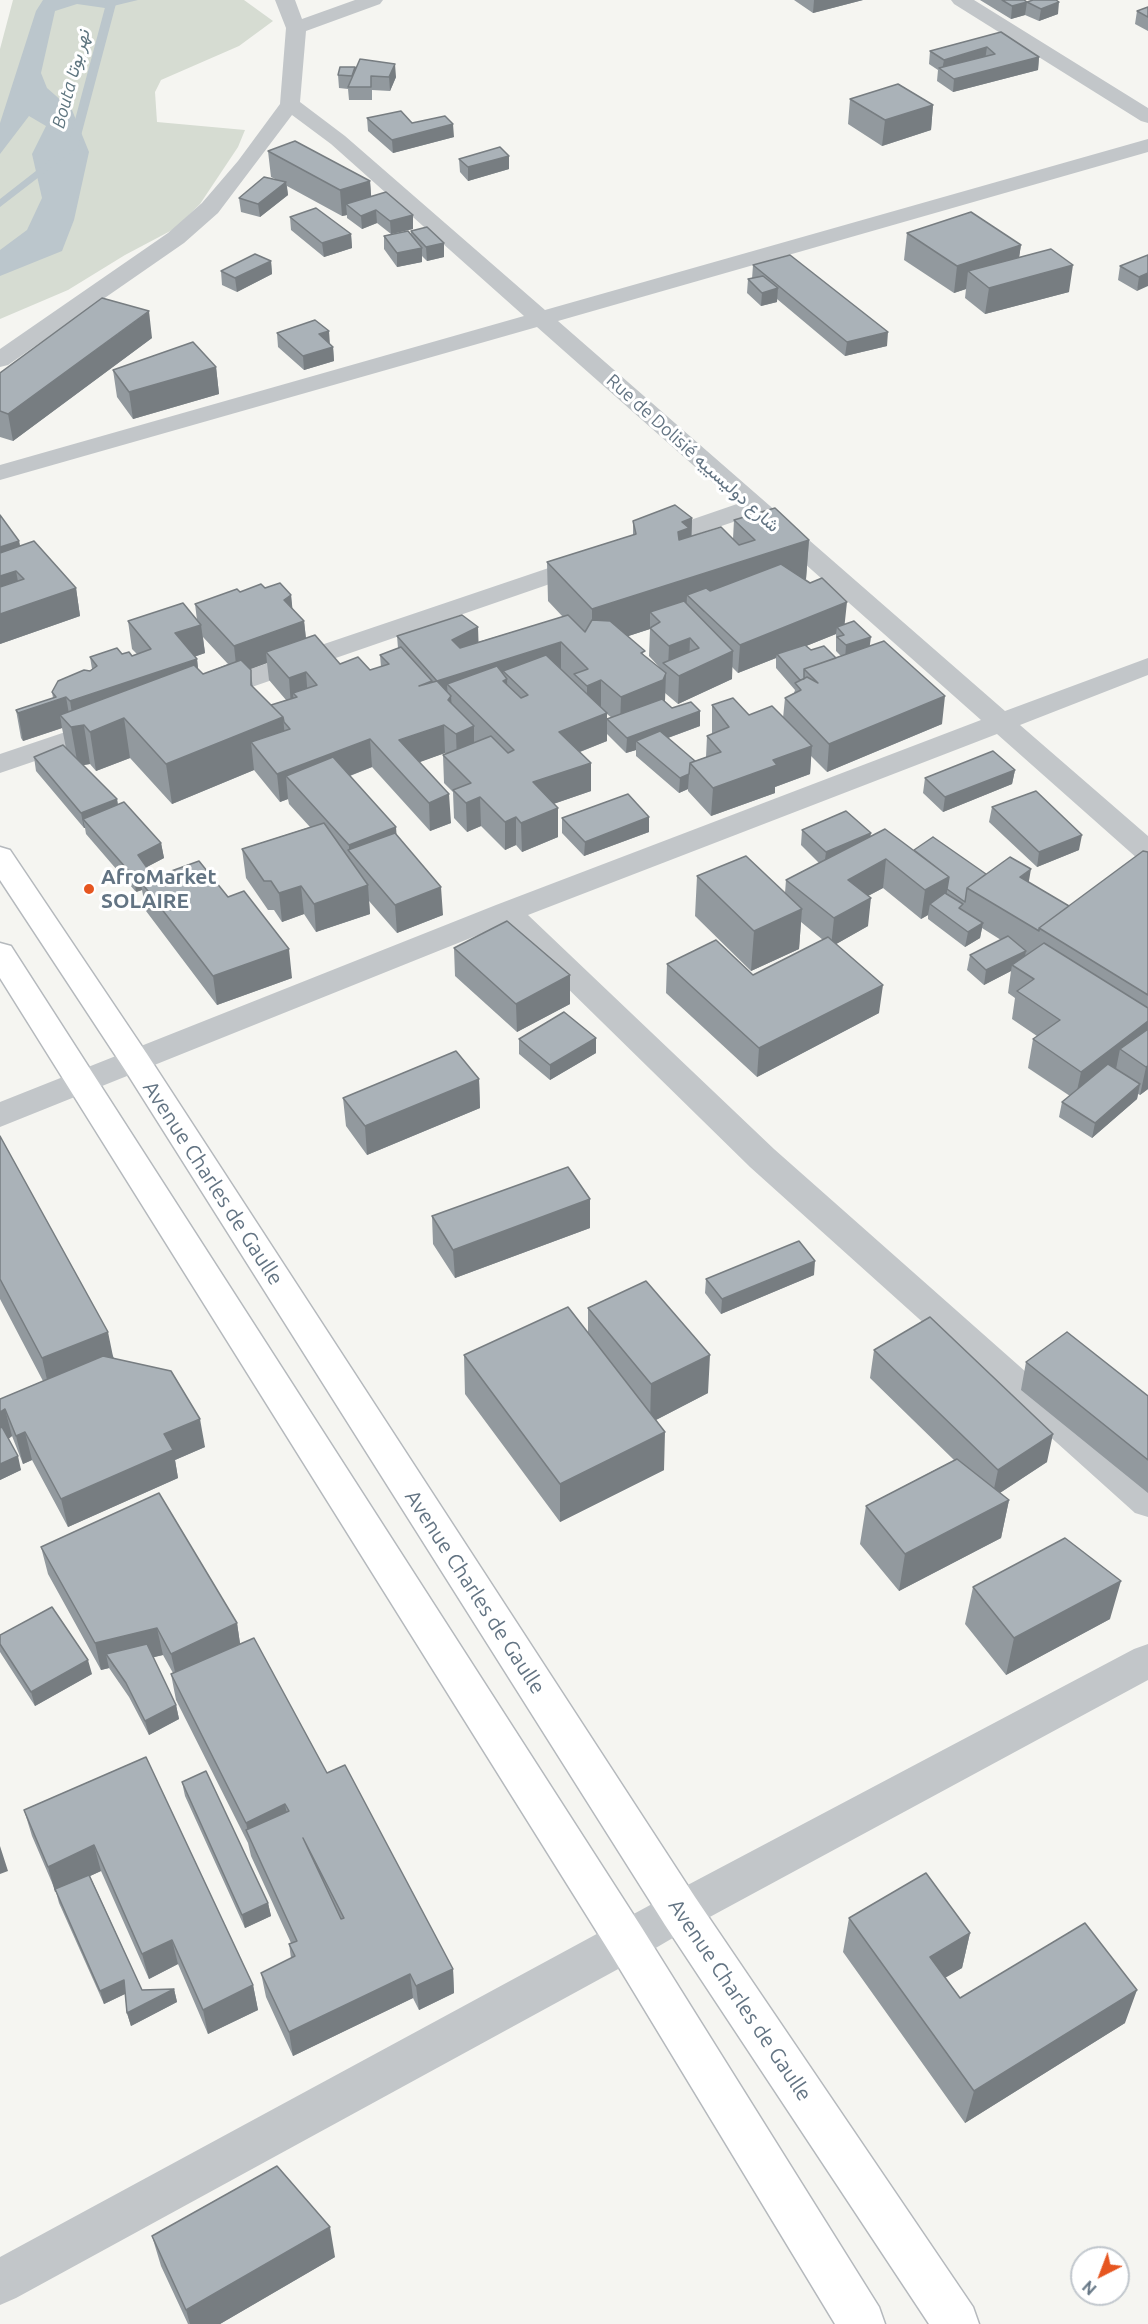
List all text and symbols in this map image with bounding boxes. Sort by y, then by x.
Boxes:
water label: Bouta نهر بوتا [48,28,94,130]
street label: Rue de Dolisié شارع دوليسييه [602,370,784,536]
place label: AfroMarket SOLAIRE [101,864,217,914]
marker: AfroMarket SOLAIRE [82,882,96,896]
street label: Avenue Charles de Gaulle [138,1076,288,1290]
street label: Avenue Charles de Gaulle [400,1485,550,1699]
street label: Avenue Charles de Gaulle [663,1894,817,2106]
north arrow [1070,2246,1130,2306]
text: N [1079,2277,1100,2299]

